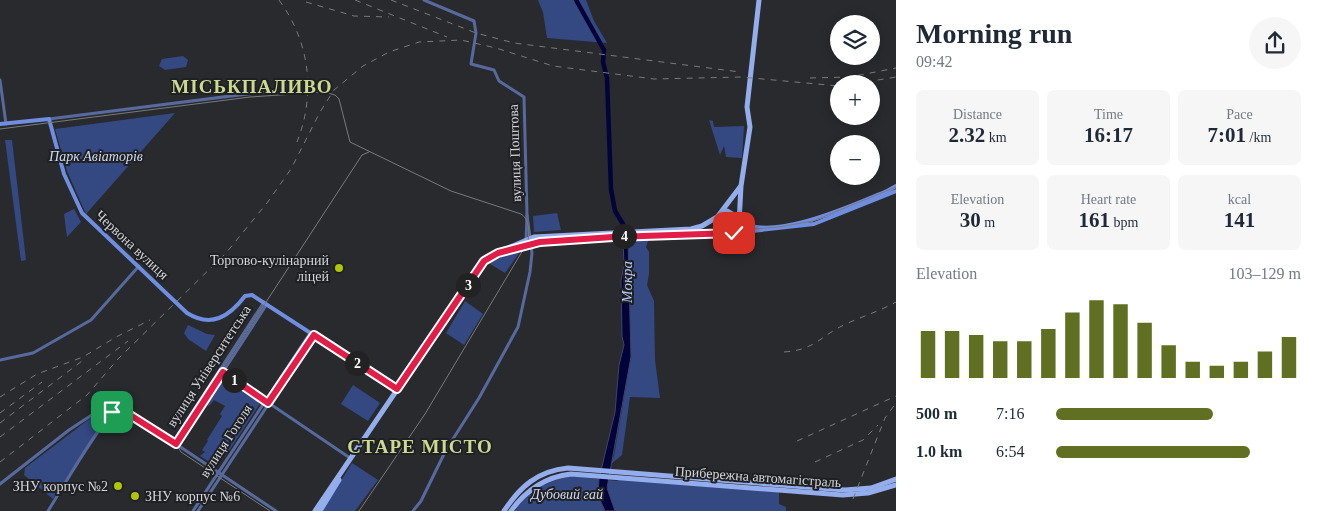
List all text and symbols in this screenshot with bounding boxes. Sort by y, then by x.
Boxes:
map controls [830,15,880,185]
button: layers [830,15,880,65]
button: share [1249,17,1301,69]
text: Morning run [916,18,1072,49]
text: 09:42 [916,53,952,70]
button: + [830,75,880,125]
district label: МІСЬКПАЛИВО [171,76,333,97]
street label: вулиця Поштова [506,103,524,202]
text: Distance [953,107,1002,122]
text: Time [1094,107,1123,122]
text: Pace [1226,107,1253,122]
text: 2.32 [948,123,985,147]
text: 16:17 [1084,123,1133,147]
text: 7:01 [1208,123,1246,147]
text: km [985,130,1007,145]
text: /km [1246,130,1271,145]
button: − [830,135,880,185]
park label: Парк Авіаторів [48,149,143,164]
text: Elevation [951,192,1004,207]
text: Heart rate [1081,192,1136,207]
text: kcal [1228,192,1251,207]
street label: Червона вулиця [93,207,172,283]
text: 30 [960,208,981,232]
text: 161 [1079,208,1110,232]
text: 141 [1224,208,1255,232]
pin [713,212,755,254]
text: m [981,215,995,230]
text: bpm [1110,215,1138,230]
icon: check [720,219,748,247]
pin: 4 [612,224,636,248]
text: 4 [621,229,628,244]
place label: Торгово-кулінарний ліцей [210,253,330,284]
water label: Мокра [619,261,635,304]
marker: Торгово-кулінарний ліцей [333,262,345,274]
text: Elevation [916,265,977,282]
text: 103–129 m [1229,265,1301,282]
pin: 3 [456,272,480,298]
text: 3 [465,278,472,293]
street label: вулиця Університетська [164,302,254,430]
pin: 2 [344,350,370,376]
text: 2 [354,356,361,371]
pin: 1 [222,368,246,392]
text: 1 [231,373,238,388]
pin [91,391,133,433]
icon: arrive [98,398,126,426]
street label: вулиця Гоголя [197,401,255,480]
text: 500 m [916,405,957,422]
text: 7:16 [996,405,1024,422]
district label: СТАРЕ МІСТО [347,436,493,457]
text: 1.0 km [916,443,962,460]
text: 6:54 [996,443,1024,460]
street label: Прибережна автомагістраль [674,464,842,490]
place label: ЗНУ корпус №2 [13,479,108,494]
marker: ЗНУ корпус №2 [112,480,124,492]
park label: Дубовий гай [529,487,603,502]
place label: ЗНУ корпус №6 [145,489,240,504]
marker: ЗНУ корпус №6 [129,490,141,502]

